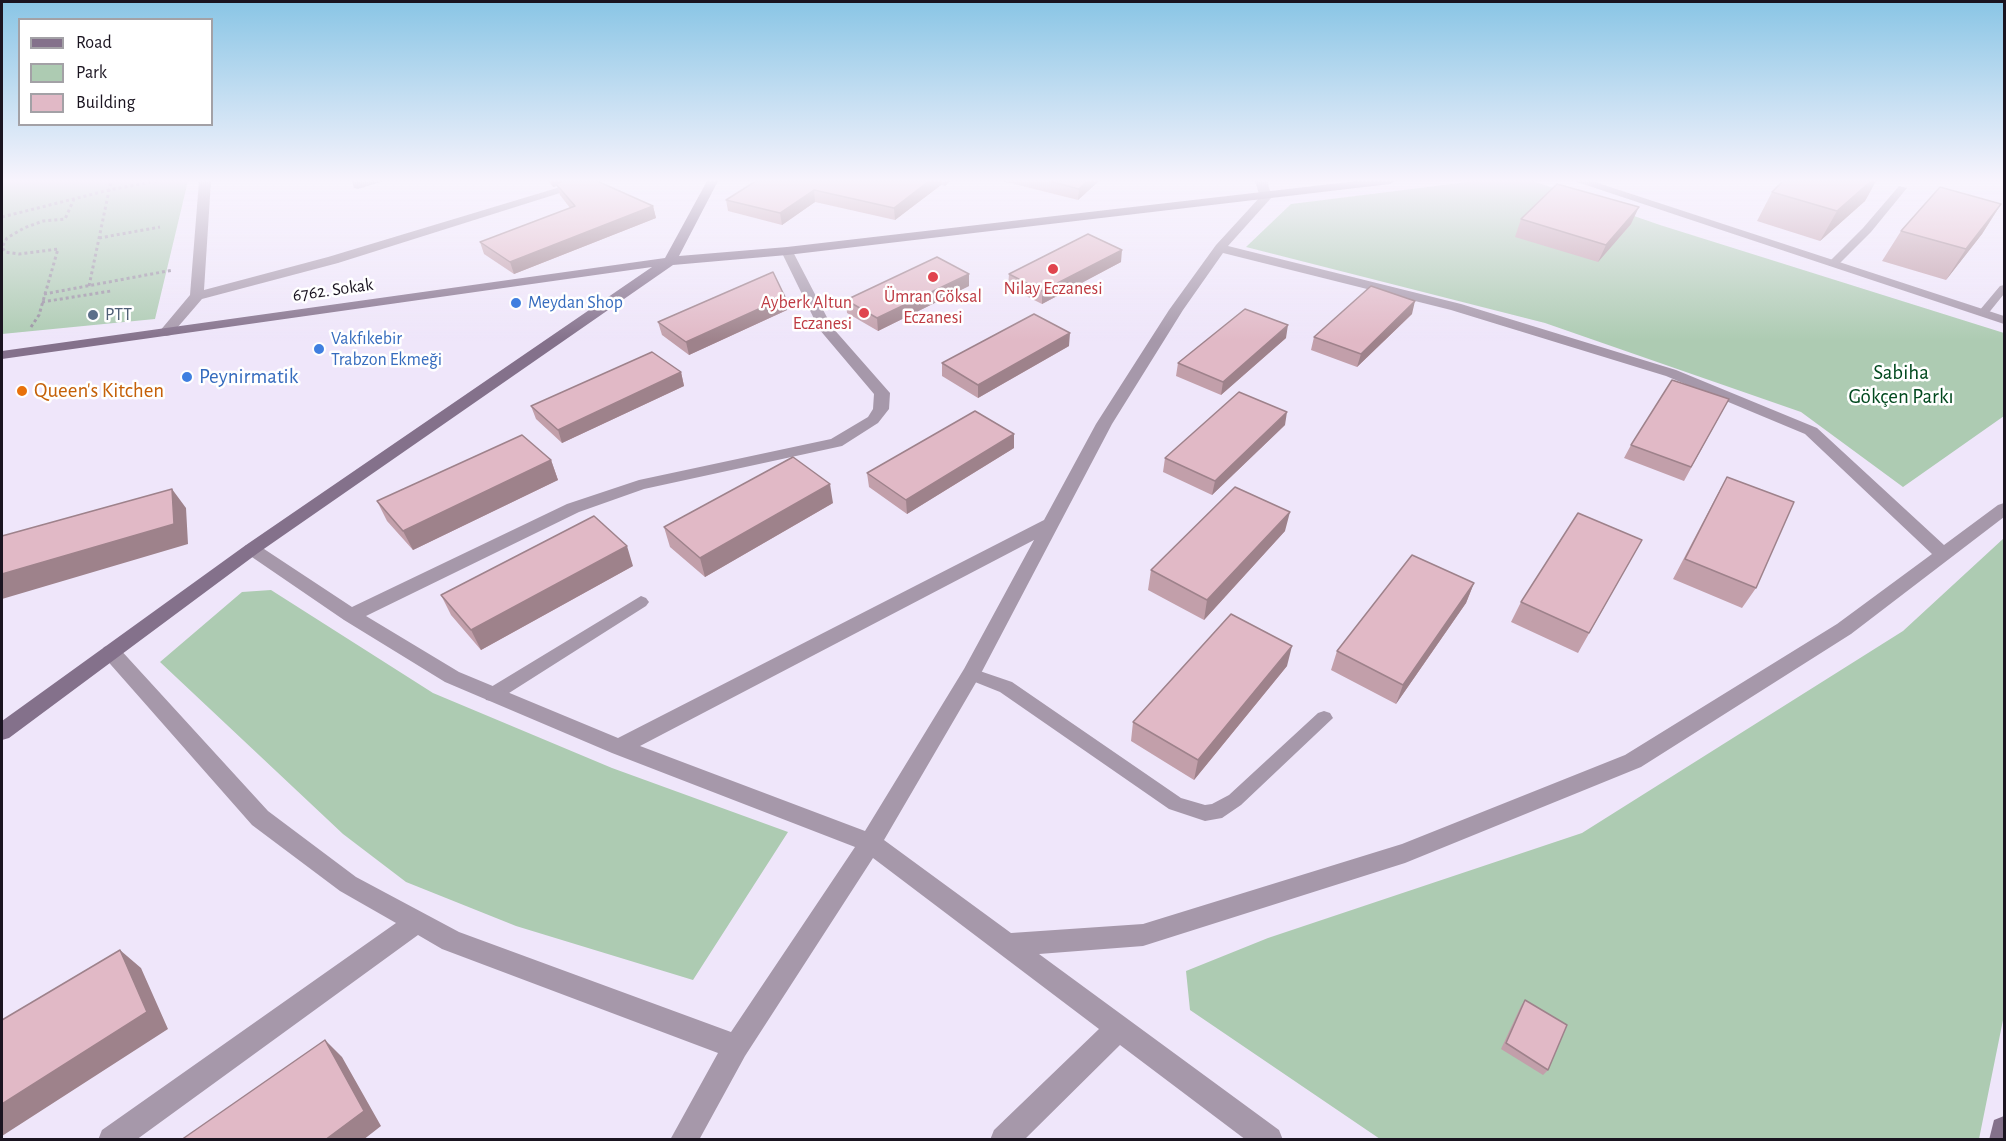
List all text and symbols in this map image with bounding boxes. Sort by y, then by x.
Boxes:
legend [18,18,213,126]
text: Road [76,34,112,52]
text: Park [76,64,107,82]
text: Building [76,94,135,112]
marker: Nilay Eczanesi [1046,262,1060,276]
marker: Ümran Göksal Eczanesi [926,270,940,284]
street label: 6762. Sokak [291,274,375,306]
place label: Nilay Eczanesi [1003,278,1103,300]
place label: Ümran Göksal Eczanesi [884,286,982,328]
place label: Meydan Shop [528,292,623,314]
place label: Ayberk Altun Eczanesi [761,292,852,334]
marker: Meydan Shop [509,296,523,310]
place label: PTT [105,304,132,326]
marker: Ayberk Altun Eczanesi [857,306,871,320]
marker: PTT [86,308,100,322]
place label: Vakfıkebir Trabzon Ekmeği [331,328,442,370]
marker: Vakfıkebir Trabzon Ekmeği [312,342,326,356]
park label: Sabiha Gökçen Parkı [1848,360,1954,410]
place label: Peynirmatik [199,364,298,390]
marker: Peynirmatik [180,370,194,384]
place label: Queen's Kitchen [34,378,164,404]
marker: Queen's Kitchen [15,384,29,398]

